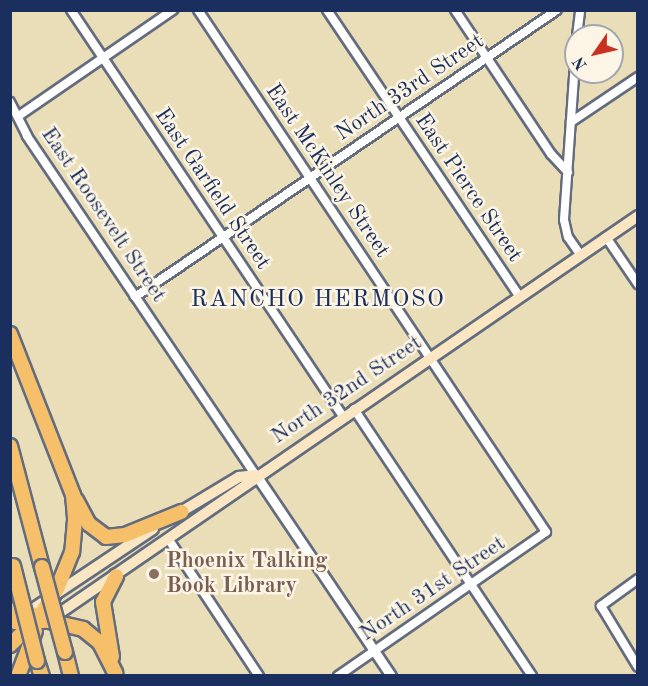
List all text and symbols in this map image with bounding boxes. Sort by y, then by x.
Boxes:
north arrow [564,24,624,84]
street label: North 33rd Street [331,29,489,147]
text: N [571,53,591,72]
street label: East McKinley Street [259,79,395,263]
street label: East Garfield Street [148,103,276,275]
street label: East Pierce Street [408,109,528,267]
street label: East Roosevelt Street [35,122,171,308]
district label: RANCHO HERMOSO [191,287,445,315]
street label: North 32nd Street [267,330,427,450]
street label: North 31st Street [355,531,511,647]
place label: Phoenix Talking Book Library [166,548,327,600]
marker: Phoenix Talking Book Library [147,567,161,581]

